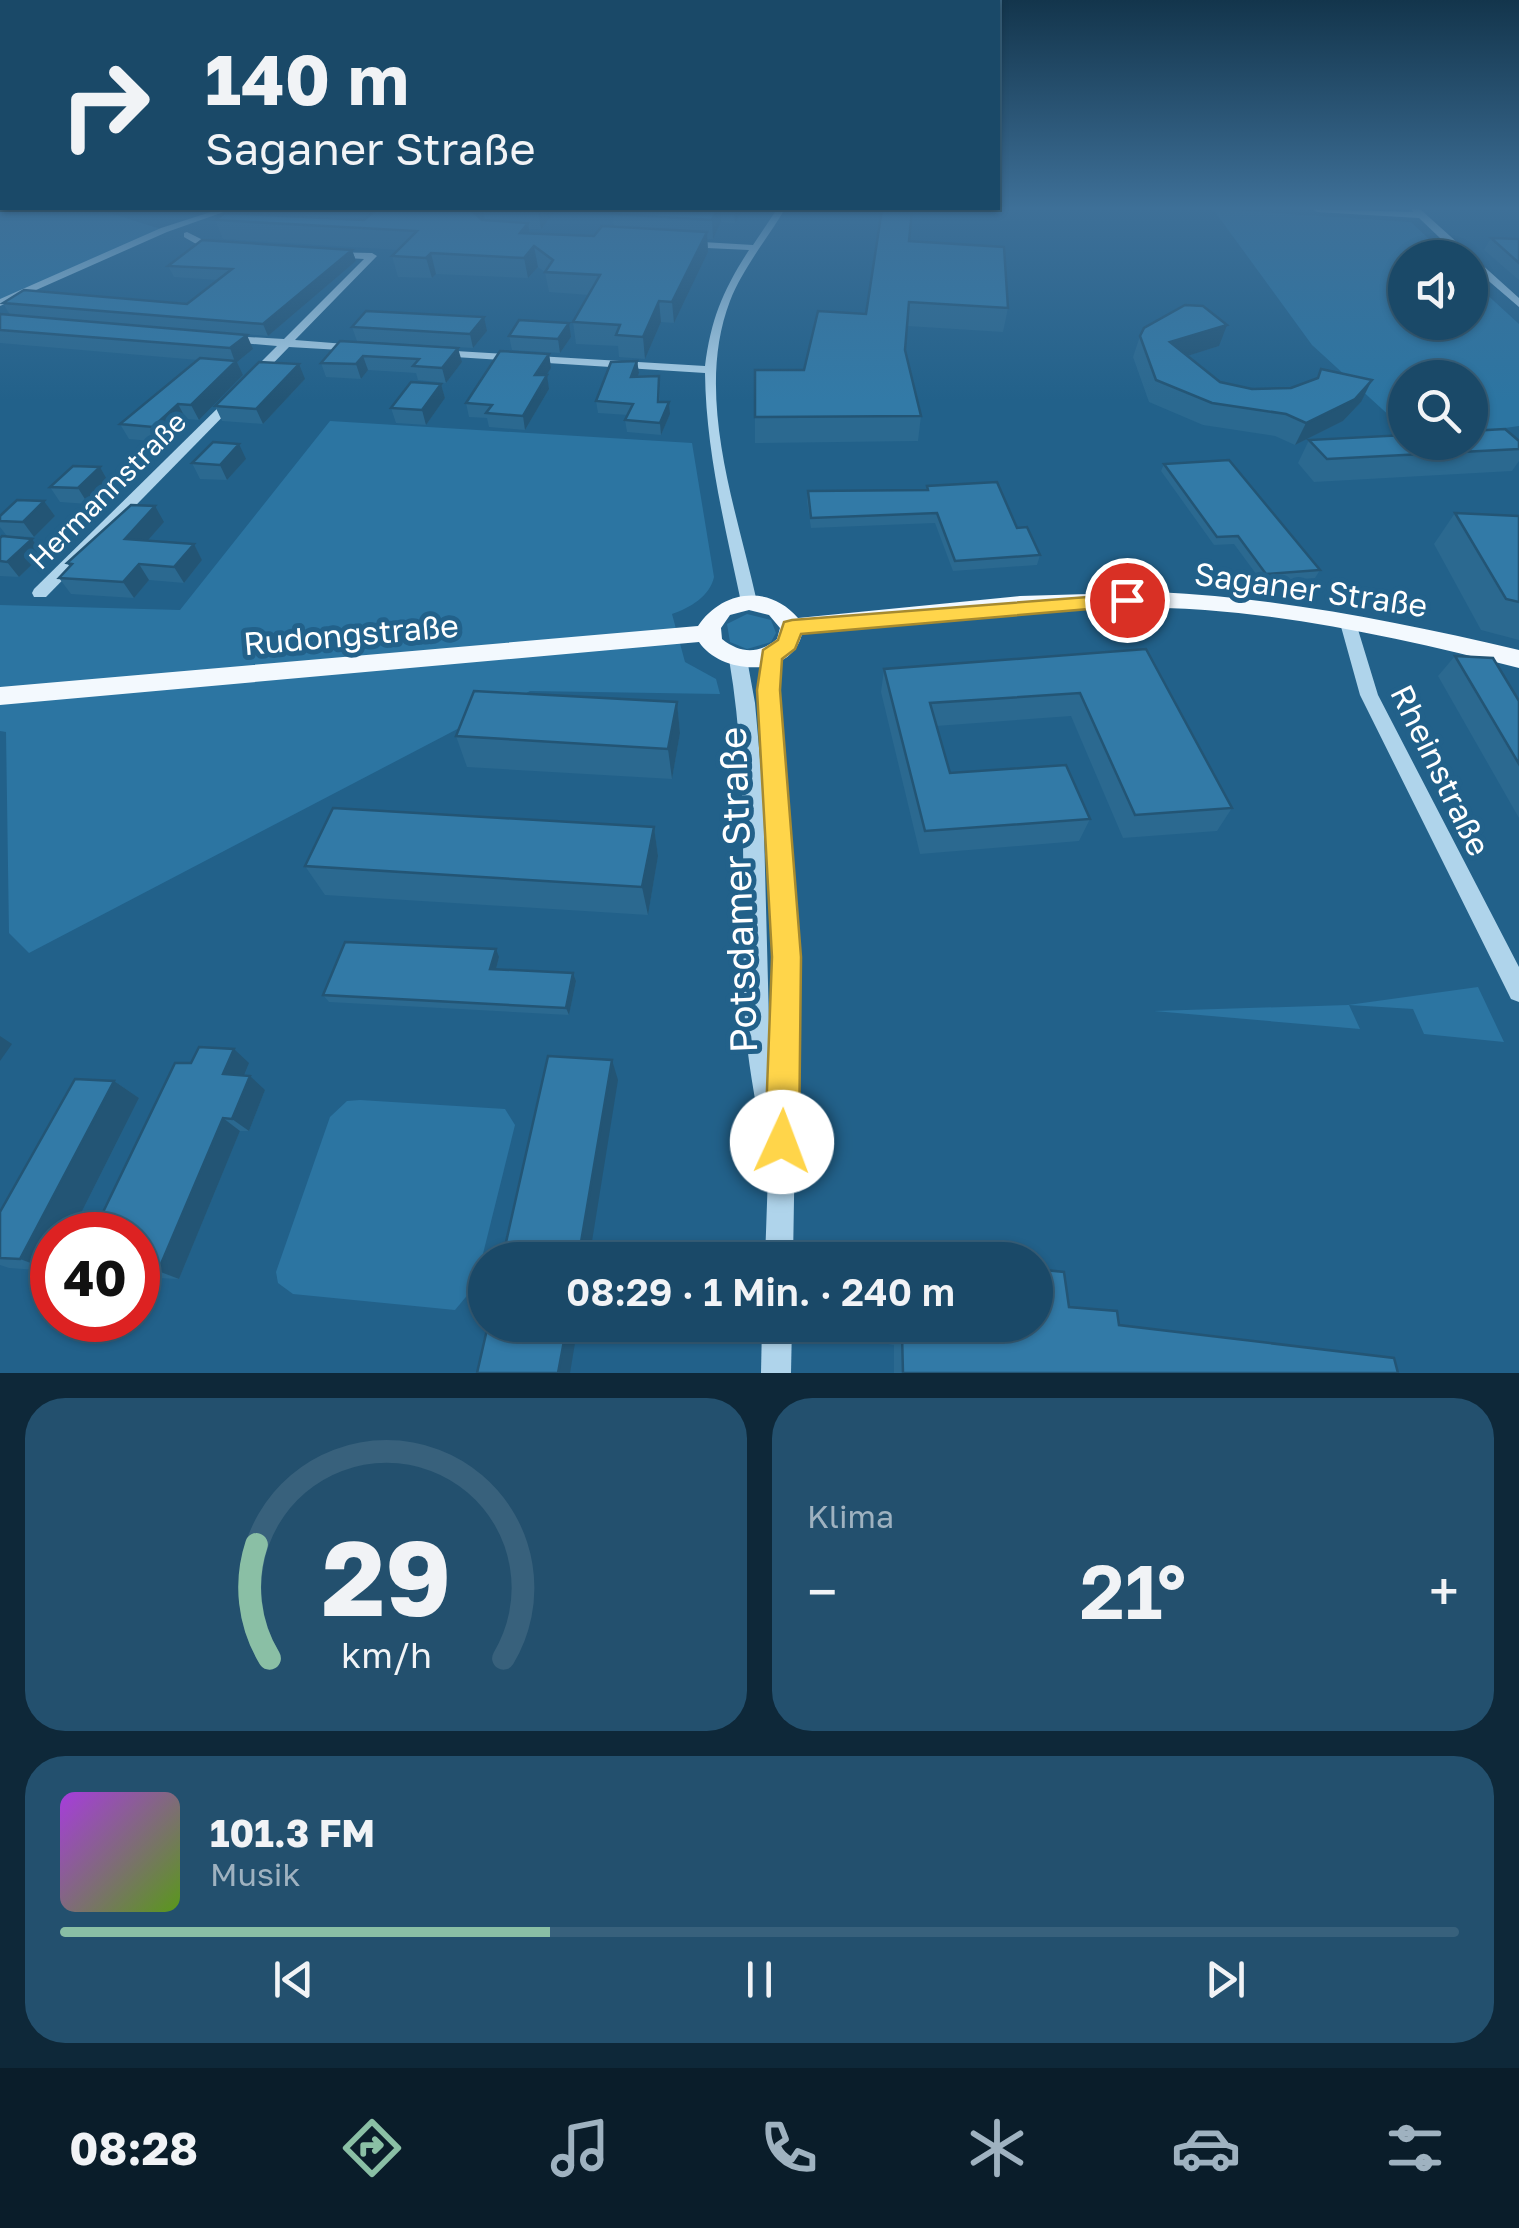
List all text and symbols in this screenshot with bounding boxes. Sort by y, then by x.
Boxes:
text: 140 m [205,36,409,120]
icon: right [40,40,170,170]
text: Saganer Straße [205,121,536,175]
map controls [1388,240,1488,460]
button: sound [1388,240,1488,340]
button: search [1388,360,1488,460]
street label: Hermannstraße [22,405,192,575]
street label: Saganer Straße [1192,554,1430,624]
pin [1085,558,1170,643]
icon: arrive [1100,573,1155,628]
street label: Rudongstraße [242,606,460,662]
street label: Rheinstraße [1383,678,1499,862]
street label: Potsdamer Straße [709,726,765,1054]
position arrow [730,1090,834,1194]
speed limit sign: 40 [30,1212,160,1342]
text: 08:29 · 1 Min. · 240 m [566,1269,955,1314]
text: Klima [807,1497,894,1535]
text: 29 [321,1514,451,1639]
text: 21° [1080,1545,1186,1636]
text: − [807,1558,837,1624]
text: + [1429,1558,1459,1624]
text: km/h [341,1633,431,1676]
text: 101.3 FM [210,1810,375,1855]
text: Musik [210,1855,301,1893]
icon: previous [266,1952,321,2007]
icon: pause [732,1952,787,2007]
icon: next [1198,1952,1253,2007]
icon: directions [337,2113,407,2183]
icon: music [545,2113,615,2183]
icon: phone [754,2113,824,2183]
icon: climate [962,2113,1032,2183]
icon: car [1171,2113,1241,2183]
icon: filters [1380,2113,1450,2183]
text: 08:28 [69,2121,198,2175]

